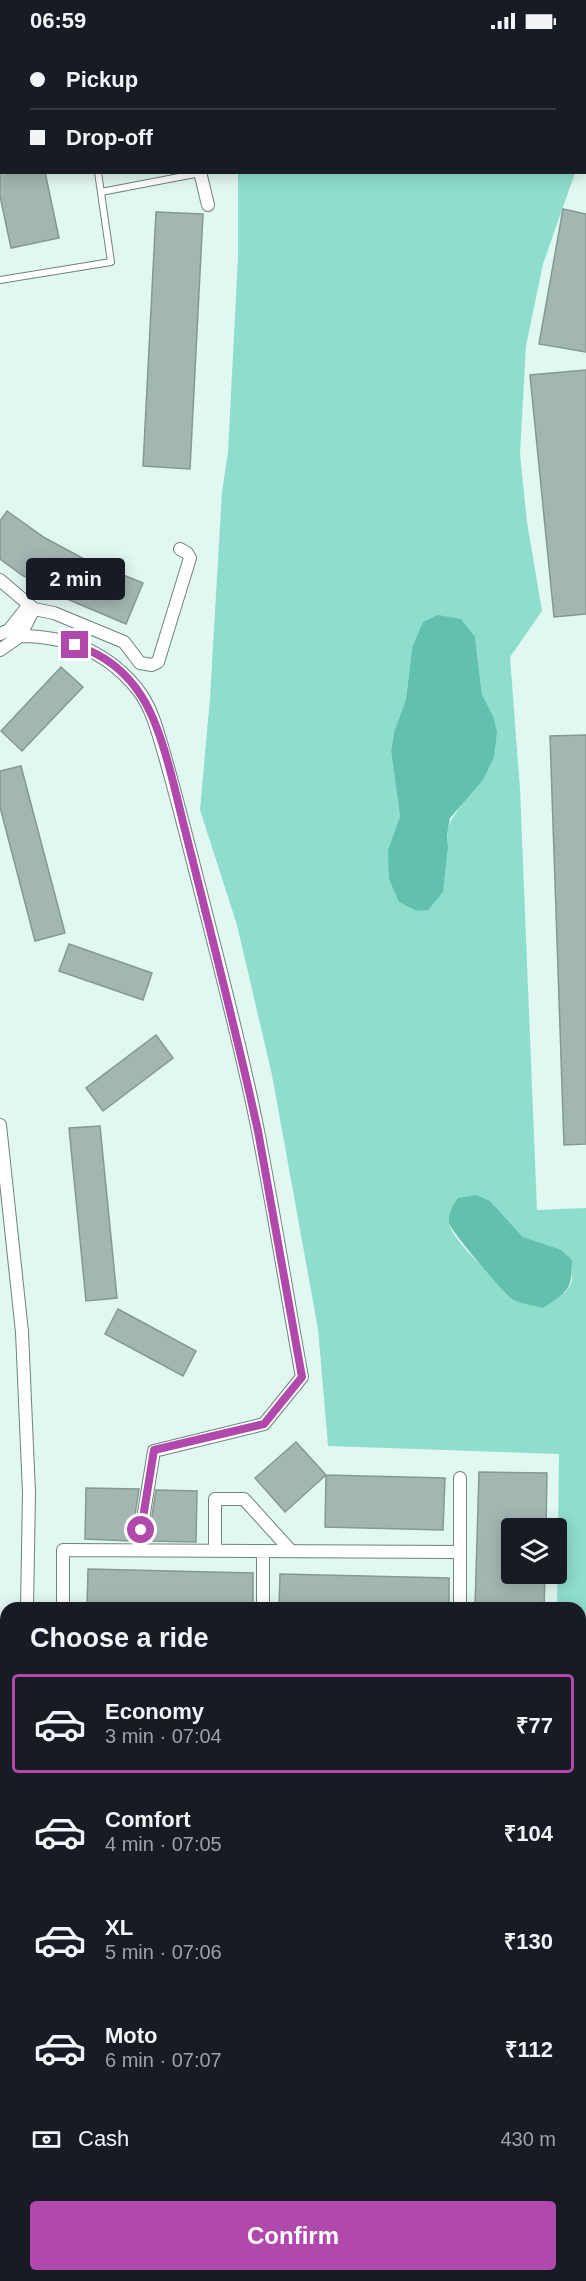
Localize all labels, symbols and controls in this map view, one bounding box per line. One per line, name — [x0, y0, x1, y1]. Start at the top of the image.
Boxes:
text: 06:59 — [30, 8, 86, 33]
text: Pickup — [66, 67, 138, 92]
text: Drop-off — [66, 125, 153, 150]
callout: 2 min — [26, 558, 124, 600]
text: 2 min — [49, 568, 102, 590]
route end — [61, 631, 88, 658]
route start — [127, 1516, 154, 1543]
map controls — [501, 1518, 567, 1584]
button: layers — [501, 1518, 567, 1584]
text: Choose a ride — [30, 1623, 209, 1653]
icon: car — [33, 1697, 87, 1751]
text: Economy — [105, 1699, 204, 1724]
text: ₹77 — [516, 1713, 553, 1738]
text: 3 min · 07:04 — [105, 1725, 222, 1747]
icon: car — [33, 1805, 87, 1859]
text: Comfort — [105, 1807, 191, 1832]
text: ₹104 — [504, 1821, 553, 1846]
text: 4 min · 07:05 — [105, 1833, 222, 1855]
icon: car — [33, 1913, 87, 1967]
text: XL — [105, 1915, 133, 1940]
text: ₹130 — [504, 1929, 553, 1954]
text: 5 min · 07:06 — [105, 1941, 222, 1963]
icon: car — [33, 2021, 87, 2075]
text: Moto — [105, 2023, 158, 2048]
text: ₹112 — [505, 2037, 553, 2062]
text: 6 min · 07:07 — [105, 2049, 222, 2071]
icon: cash — [30, 2123, 63, 2156]
text: Cash — [78, 2126, 129, 2151]
text: 430 m — [500, 2128, 556, 2150]
button: Confirm — [30, 2201, 556, 2270]

